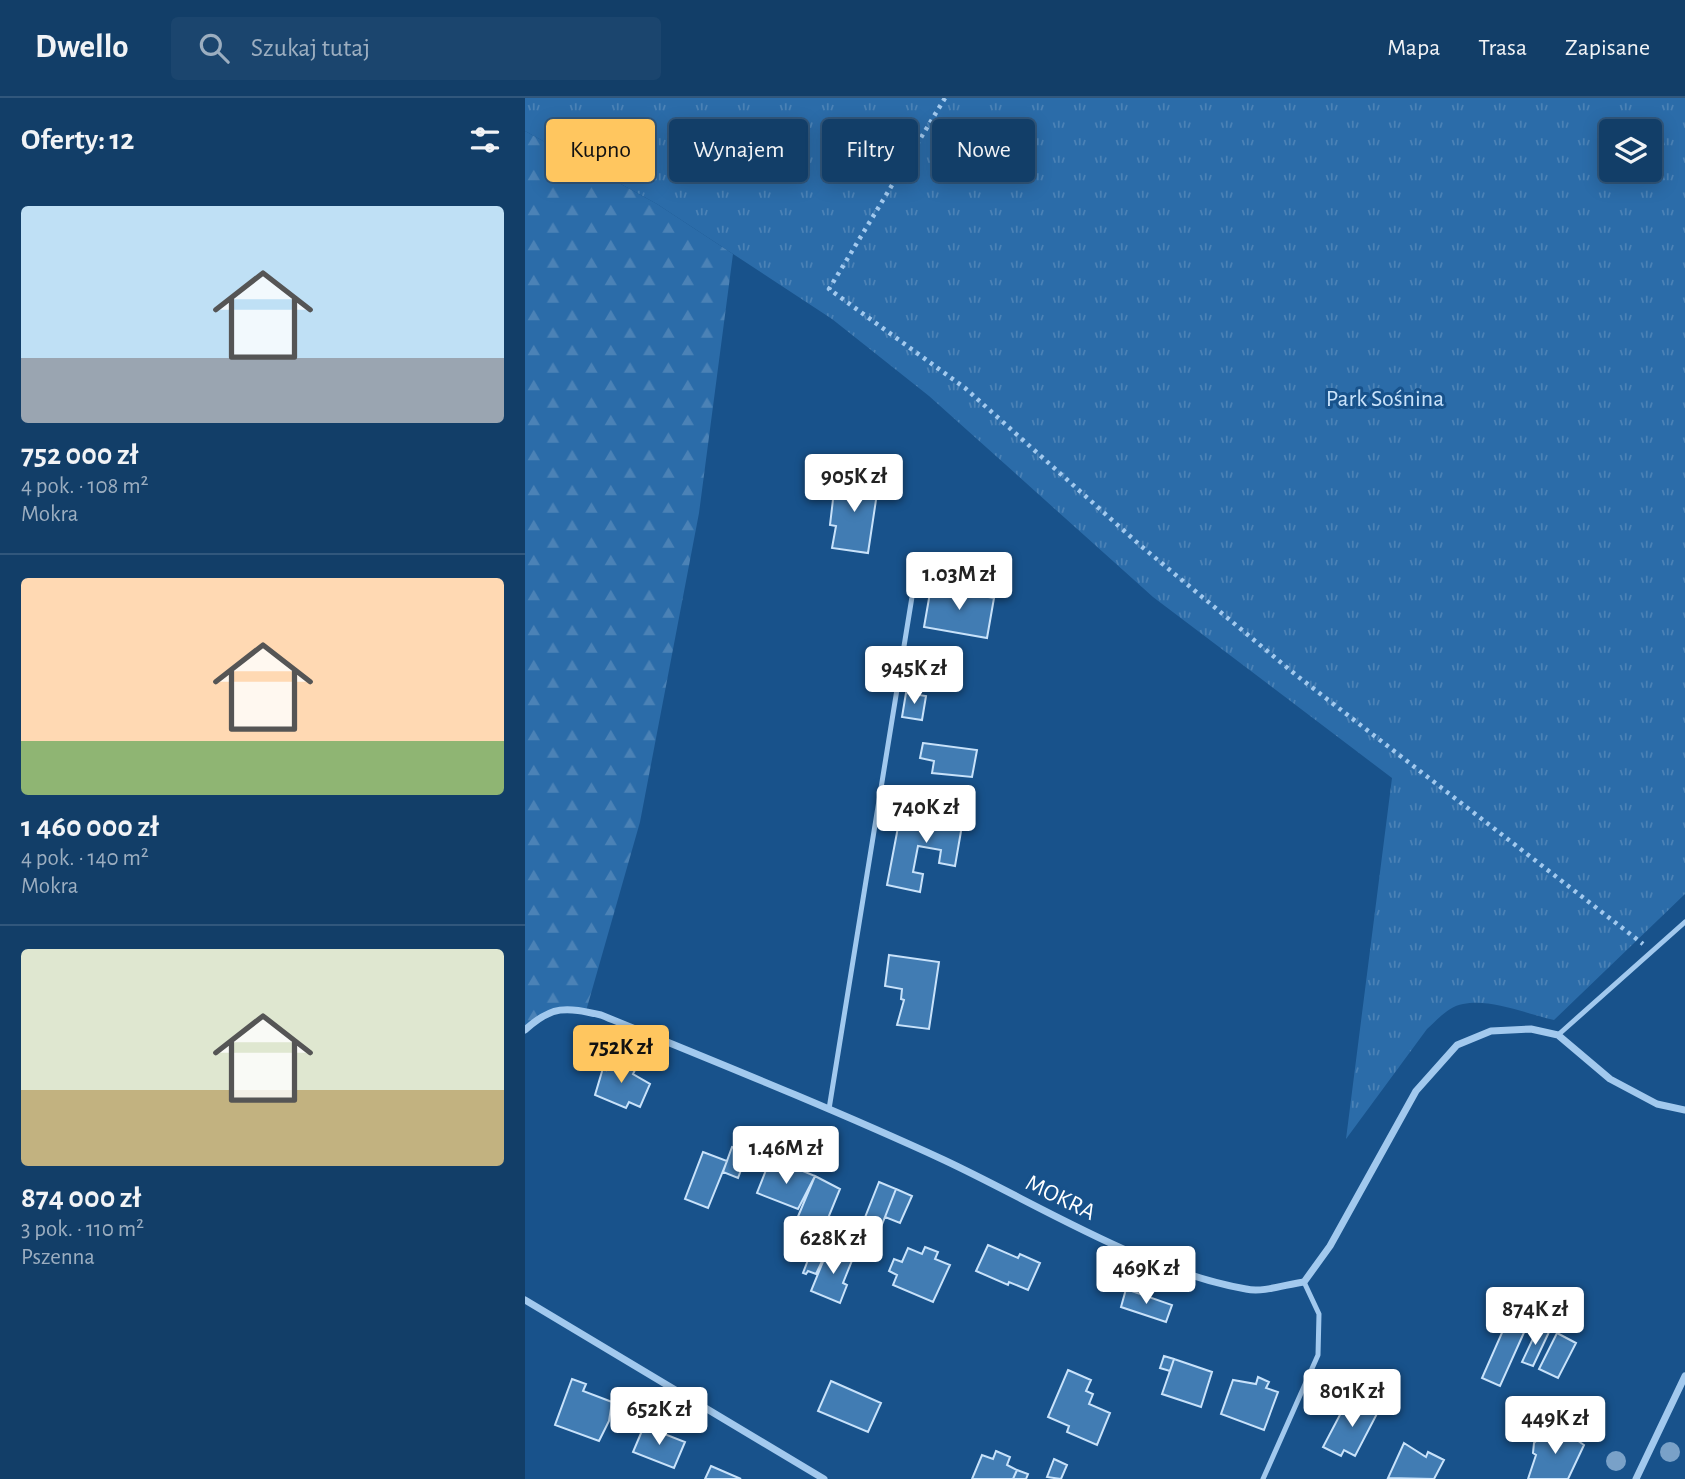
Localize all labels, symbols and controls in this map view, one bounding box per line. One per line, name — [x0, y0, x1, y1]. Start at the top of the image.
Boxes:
search box — [171, 17, 661, 80]
icon: search — [195, 29, 233, 67]
text: Dwello — [35, 31, 129, 64]
text: Szukaj tutaj — [251, 35, 370, 61]
text: Mapa — [1387, 36, 1440, 60]
text: Trasa — [1478, 36, 1527, 60]
text: Zapisane — [1565, 36, 1650, 60]
chip: Kupno — [546, 119, 655, 182]
chip: Wynajem — [669, 119, 808, 182]
chip: Filtry — [822, 119, 918, 182]
chip: Nowe — [932, 119, 1035, 182]
map controls — [1599, 119, 1662, 182]
button: layers — [1599, 119, 1662, 182]
icon: filters — [466, 121, 504, 159]
text: Oferty: 12 — [21, 125, 134, 155]
icon: home — [200, 252, 326, 378]
park label: Park Sośnina — [1326, 387, 1444, 411]
text: 752 000 zł — [21, 440, 138, 470]
pin: 905K zł — [789, 454, 919, 514]
text: 905K zł — [821, 465, 887, 488]
text: 4 pok. · 108 m² — [21, 475, 149, 498]
text: Mokra — [21, 503, 78, 526]
pin: 1.03M zł — [887, 552, 1031, 612]
text: 1.03M zł — [922, 563, 996, 586]
icon: home — [200, 624, 326, 750]
pin: 945K zł — [849, 646, 979, 706]
text: 945K zł — [881, 657, 947, 680]
pin: 740K zł — [861, 786, 991, 845]
text: 740K zł — [893, 796, 959, 819]
text: 1 460 000 zł — [21, 812, 159, 842]
text: 4 pok. · 140 m² — [21, 847, 149, 870]
text: Mokra — [21, 875, 78, 898]
icon: home — [200, 995, 326, 1121]
pin: 752K zł — [556, 1026, 686, 1085]
text: 752K zł — [589, 1036, 653, 1059]
pin: 1.46M zł — [714, 1126, 858, 1186]
text: 1.46M zł — [749, 1137, 823, 1160]
street label: MOKRA — [1022, 1171, 1099, 1225]
text: 874 000 zł — [21, 1183, 141, 1213]
pin: 628K zł — [768, 1216, 898, 1276]
text: 3 pok. · 110 m² — [21, 1218, 144, 1241]
text: 628K zł — [800, 1227, 866, 1250]
text: Pszenna — [21, 1246, 95, 1269]
pin: 469K zł — [1081, 1246, 1211, 1306]
text: 469K zł — [1112, 1257, 1180, 1280]
pin: 874K zł — [1470, 1288, 1600, 1347]
text: 874K zł — [1502, 1298, 1568, 1321]
pin: 801K zł — [1287, 1370, 1417, 1429]
text: 801K zł — [1320, 1380, 1384, 1403]
pin: 652K zł — [594, 1388, 724, 1447]
pin: 449K zł — [1490, 1396, 1620, 1456]
text: 652K zł — [626, 1398, 692, 1421]
text: 449K zł — [1521, 1407, 1589, 1430]

